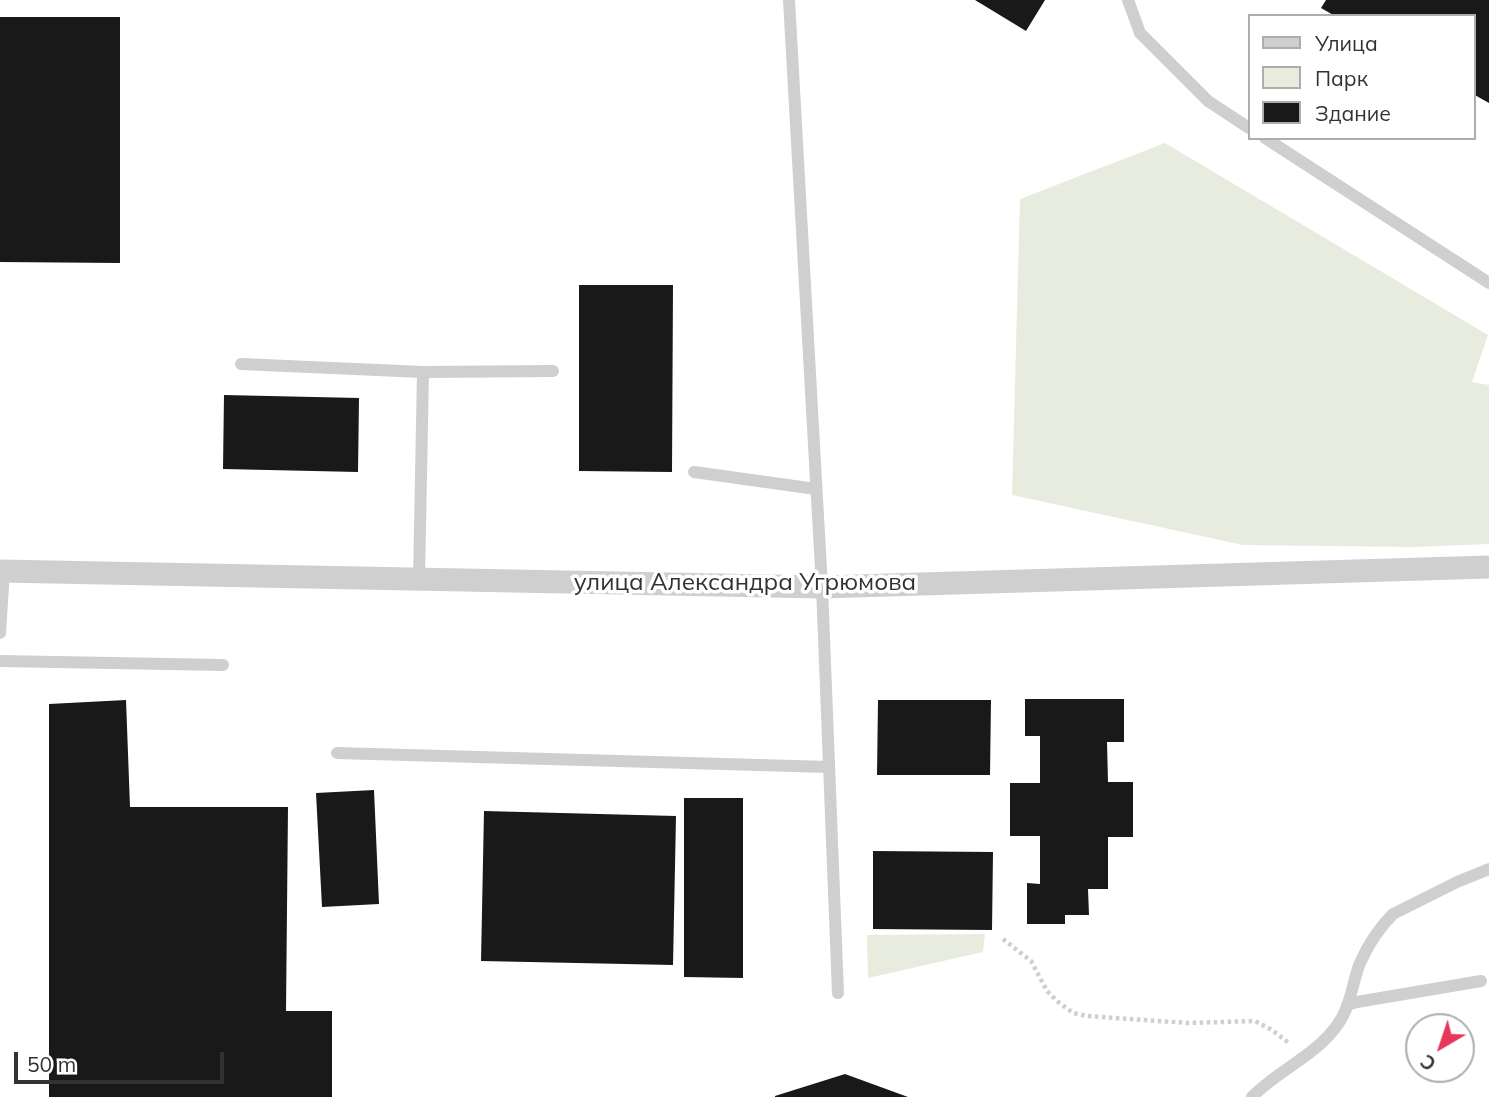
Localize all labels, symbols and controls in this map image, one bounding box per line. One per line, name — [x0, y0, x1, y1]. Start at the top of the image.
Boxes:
legend — [1248, 14, 1475, 140]
text: Улица — [1315, 30, 1378, 56]
text: Парк — [1315, 65, 1368, 91]
text: Здание — [1315, 100, 1391, 126]
street label: улица Александра Угрюмова — [574, 569, 916, 597]
north arrow — [1405, 1013, 1475, 1083]
scale bar — [18, 1038, 228, 1082]
text: С — [1415, 1049, 1441, 1076]
text: 50 m — [27, 1051, 76, 1077]

